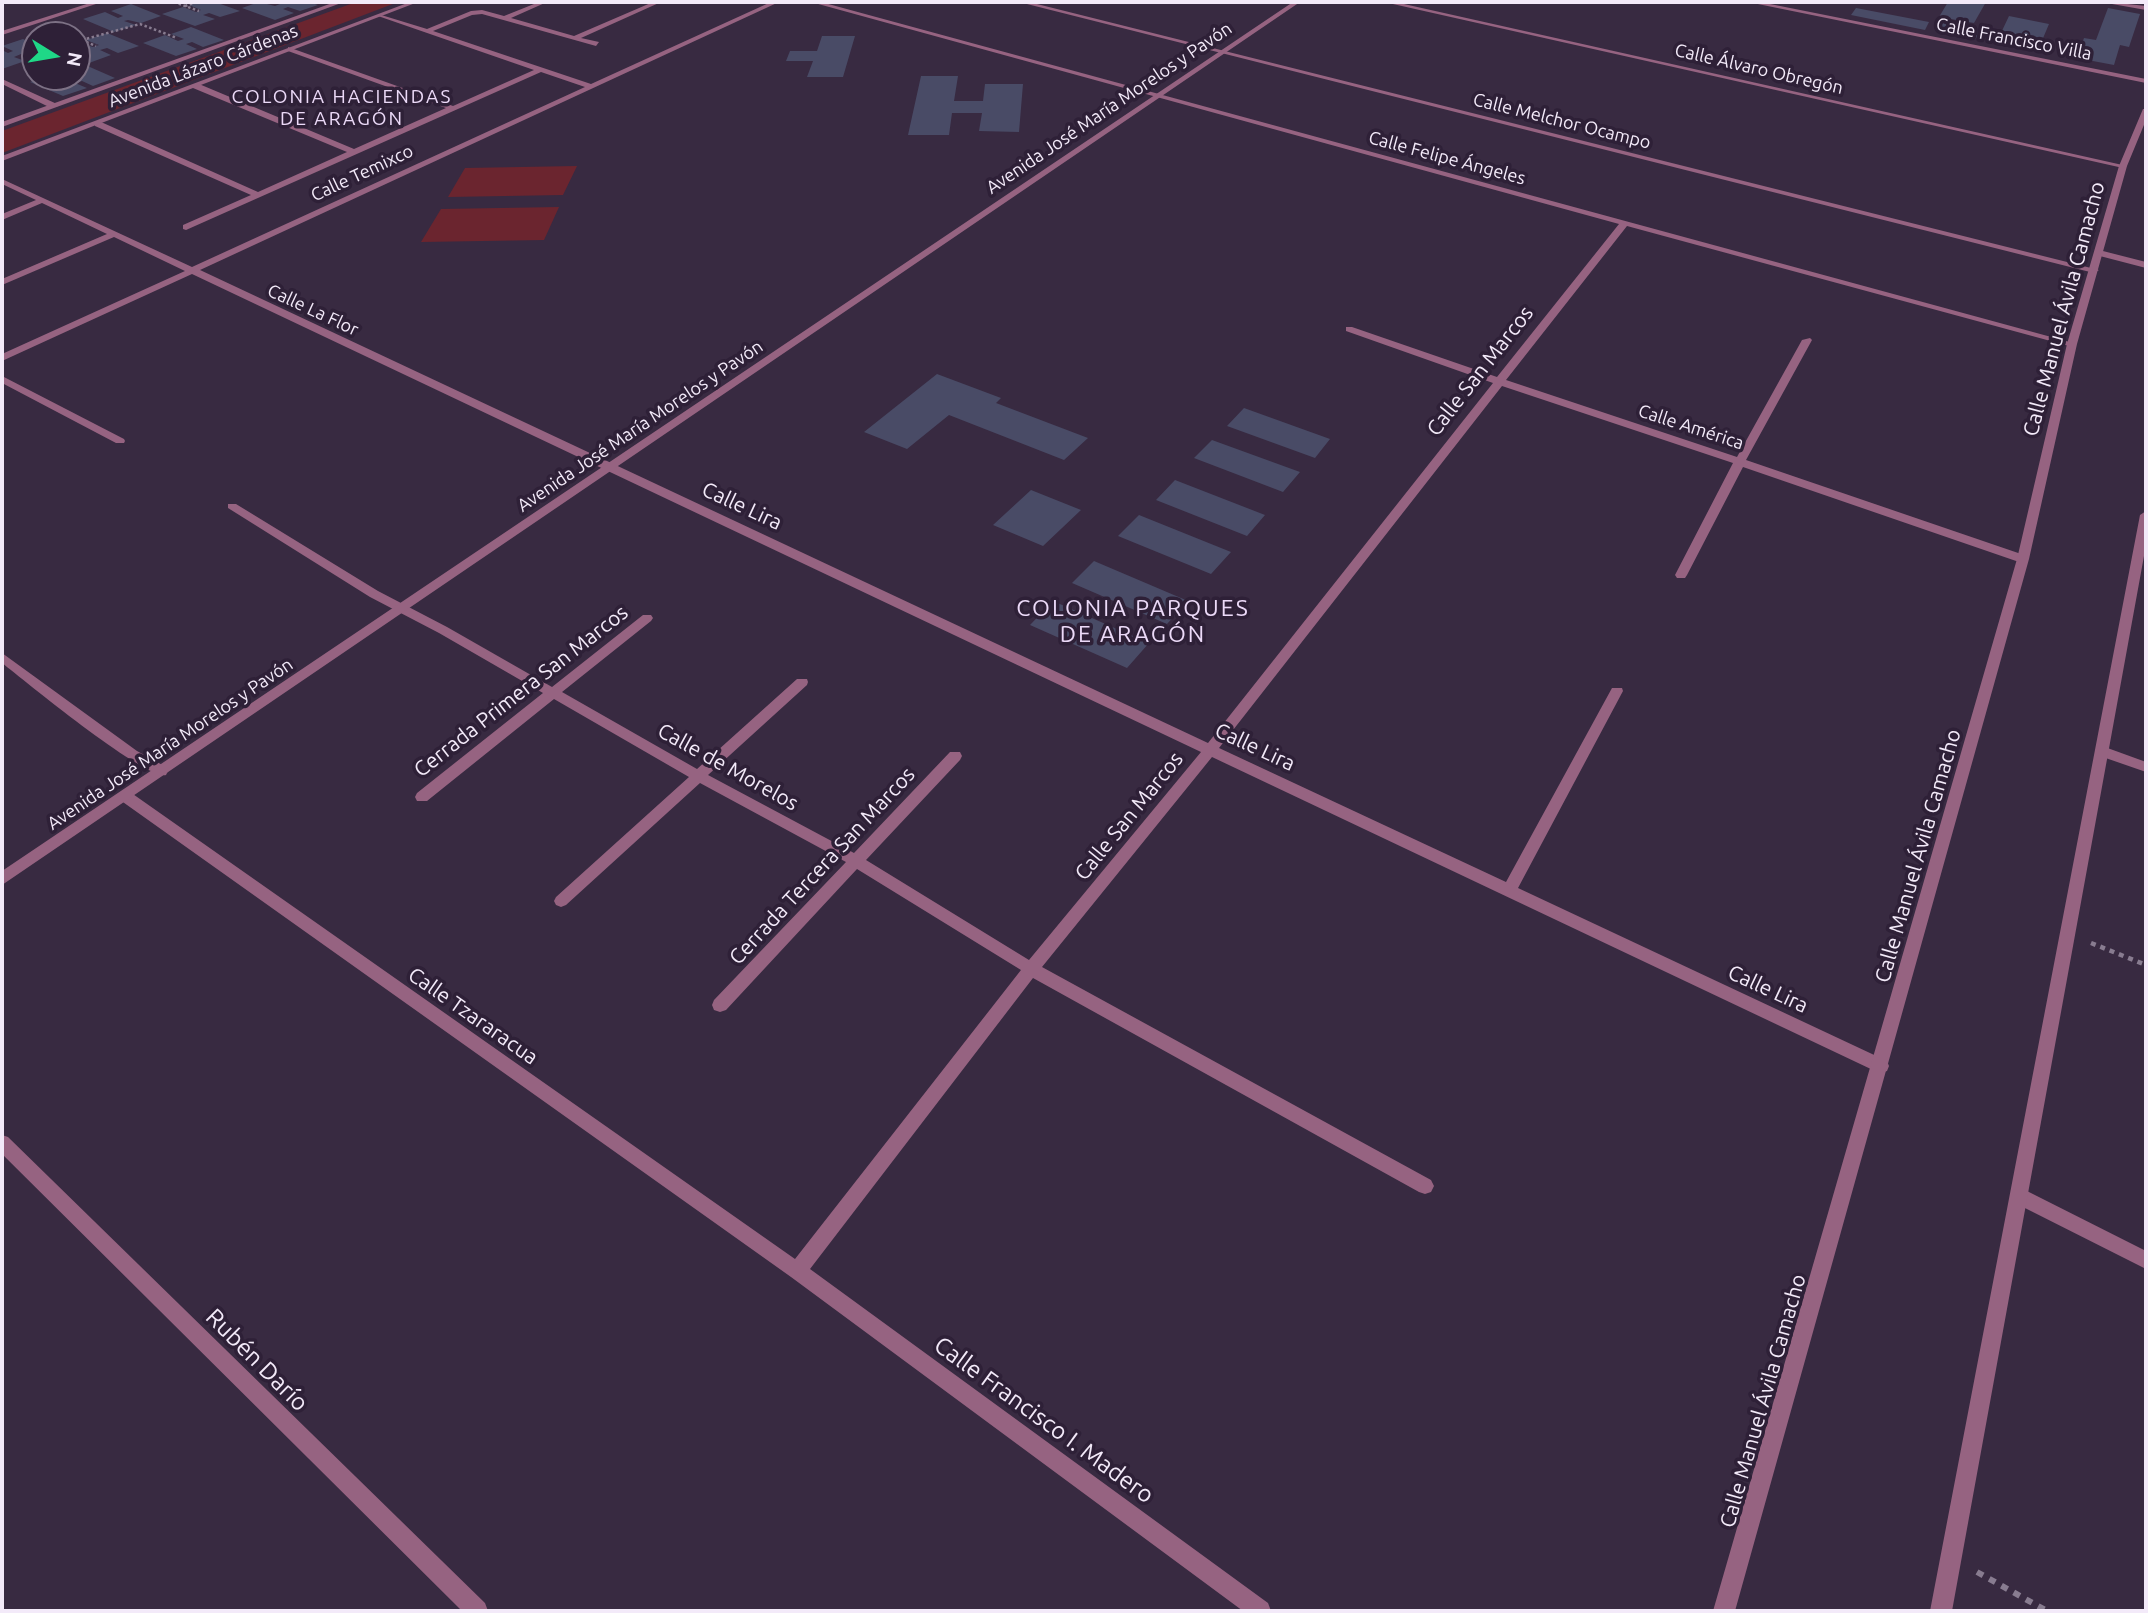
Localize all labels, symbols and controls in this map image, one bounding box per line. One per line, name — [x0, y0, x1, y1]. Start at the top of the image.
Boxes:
street label: Calle Francisco Villa — [1934, 13, 2094, 65]
street label: Avenida José María Morelos y Pavón — [982, 17, 1236, 199]
street label: Avenida Lázaro Cárdenas — [105, 20, 301, 112]
north arrow — [21, 21, 91, 91]
street label: Calle Álvaro Obregón — [1673, 39, 1845, 99]
text: N — [62, 51, 87, 69]
district label: COLONIA HACIENDAS DE ARAGÓN — [234, 86, 450, 130]
street label: Calle Melchor Ocampo — [1471, 88, 1653, 154]
street label: Calle Felipe Ángeles — [1366, 127, 1528, 189]
street label: Calle Temixco — [307, 140, 417, 206]
street label: Calle Manuel Ávila Camacho — [2018, 179, 2110, 439]
street label: Calle La Flor — [264, 280, 362, 340]
street label: Calle San Marcos — [1421, 301, 1539, 441]
street label: Avenida José María Morelos y Pavón — [513, 335, 767, 517]
street label: Calle América — [1635, 400, 1747, 454]
street label: Calle Lira — [698, 476, 786, 536]
district label: COLONIA PARQUES DE ARAGÓN — [1018, 594, 1248, 648]
street label: Cerrada Primera San Marcos — [409, 600, 633, 782]
street label: Avenida José María Morelos y Pavón — [43, 653, 297, 835]
street label: Calle Lira — [1211, 717, 1299, 777]
street label: Calle de Morelos — [653, 718, 803, 816]
street label: Calle Manuel Ávila Camacho — [1870, 726, 1966, 986]
street label: Calle San Marcos — [1070, 747, 1188, 885]
street label: Cerrada Tercera San Marcos — [724, 762, 920, 970]
street label: Calle Lira — [1724, 959, 1812, 1019]
street label: Calle Tzararacua — [403, 962, 543, 1070]
street label: Calle Manuel Ávila Camacho — [1715, 1271, 1811, 1531]
street label: Rubén Darío — [200, 1303, 314, 1417]
street label: Calle Francisco I. Madero — [928, 1331, 1160, 1509]

